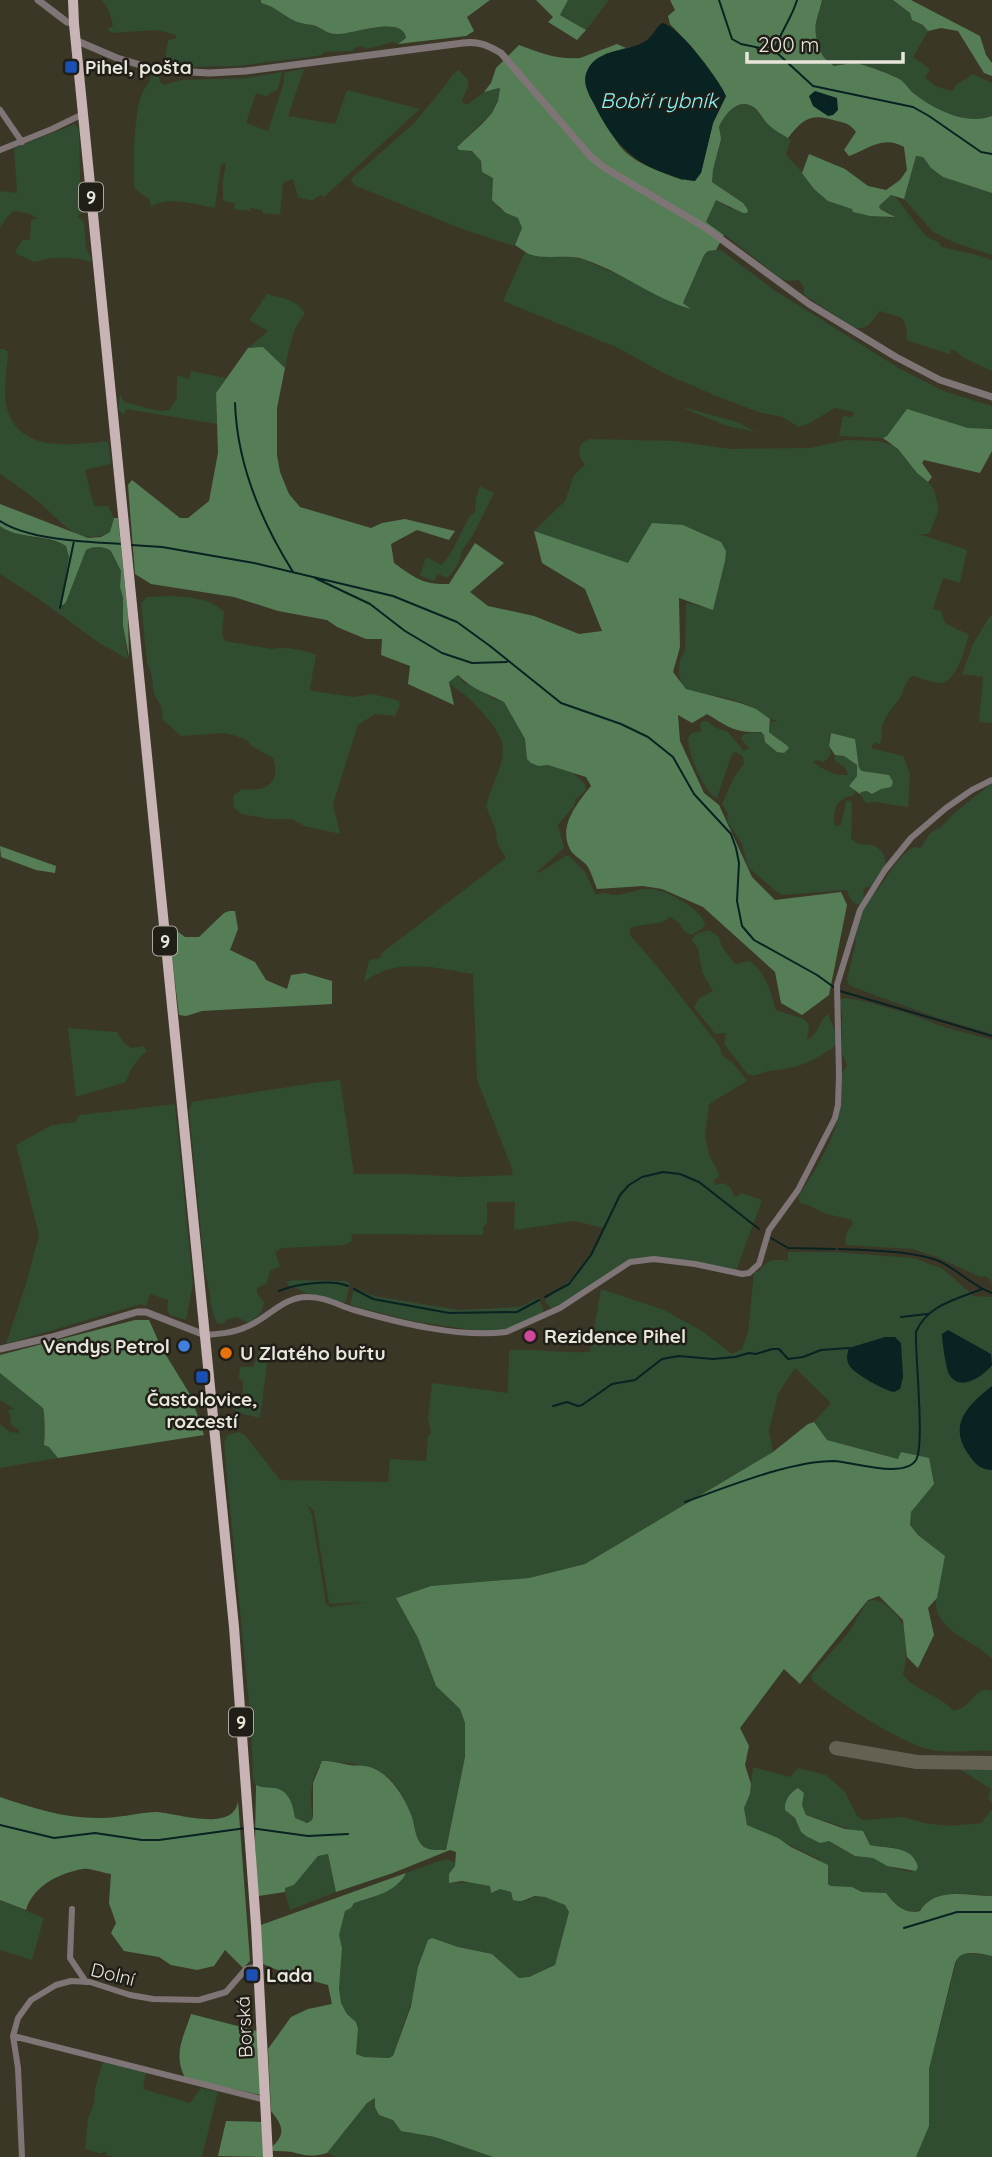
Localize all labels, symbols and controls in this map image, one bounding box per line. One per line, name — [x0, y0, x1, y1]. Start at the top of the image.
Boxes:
scale bar — [747, 21, 903, 65]
text: 200 m — [758, 31, 820, 57]
place label: Pihel, pošta — [85, 55, 192, 79]
marker: Pihel, pošta — [63, 59, 79, 75]
water label: Bobří rybník — [600, 87, 720, 113]
road number: 9 — [79, 182, 103, 212]
road number: 9 — [153, 926, 177, 956]
place label: Rezidence Pihel — [544, 1324, 686, 1348]
marker: Rezidence Pihel — [522, 1328, 538, 1344]
place label: Vendys Petrol — [43, 1334, 170, 1358]
marker: Vendys Petrol — [176, 1338, 192, 1354]
place label: U Zlatého buřtu — [240, 1341, 386, 1365]
marker: U Zlatého buřtu — [218, 1345, 234, 1361]
marker: Častolovice, rozcestí — [194, 1369, 210, 1385]
place label: Častolovice, rozcestí — [147, 1387, 257, 1433]
road number: 9 — [229, 1708, 253, 1736]
street label: Dolní — [88, 1957, 138, 1991]
place label: Lada — [266, 1963, 312, 1987]
marker: Lada — [244, 1967, 260, 1983]
street label: Borská — [230, 1996, 258, 2058]

